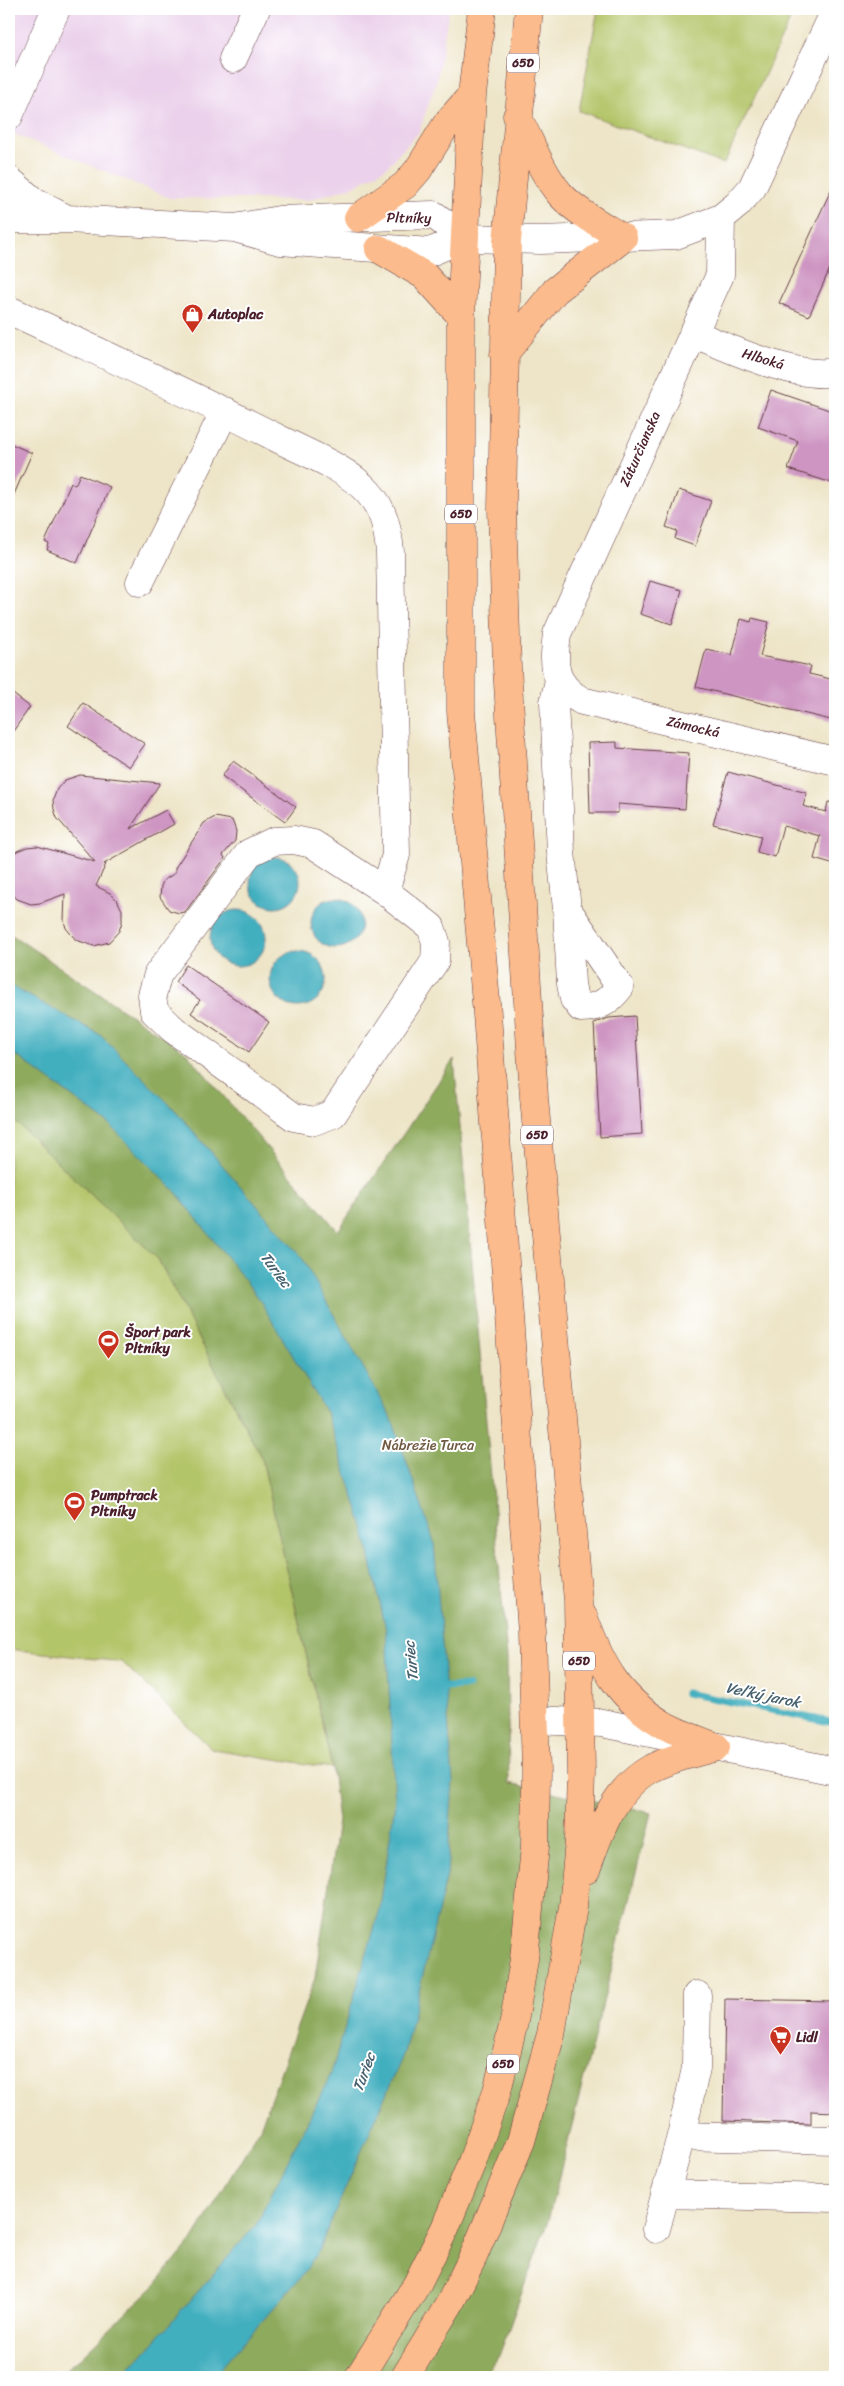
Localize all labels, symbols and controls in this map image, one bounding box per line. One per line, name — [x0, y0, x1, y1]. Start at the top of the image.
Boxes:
road number: 65D — [507, 54, 539, 72]
street label: Pltníky — [386, 205, 432, 231]
shop icon: Autoplac — [180, 302, 204, 333]
place label: Autoplac — [207, 302, 264, 327]
street label: Hlboká — [739, 341, 787, 377]
street label: Záturčianska — [612, 407, 668, 491]
road number: 65D — [445, 504, 477, 524]
street label: Zámocká — [664, 709, 722, 745]
road number: 65D — [521, 1126, 553, 1144]
water label: Turiec — [254, 1246, 299, 1295]
place label: Šport park Pltníky — [124, 1320, 191, 1361]
sports icon: Šport park Pltníky — [97, 1328, 121, 1359]
park label: Nábrežie Turca — [382, 1433, 475, 1458]
place label: Pumptrack Pltníky — [91, 1483, 159, 1524]
sports icon: Pumptrack Pltníky — [63, 1491, 87, 1522]
water label: Turiec — [396, 1638, 426, 1682]
road number: 65D — [563, 1652, 595, 1670]
water label: Veľký jarok — [724, 1674, 804, 1716]
supermarket icon: Lidl — [768, 2025, 792, 2056]
place label: Lidl — [796, 2025, 819, 2050]
water label: Turiec — [345, 2047, 384, 2095]
road number: 65D — [487, 2054, 519, 2074]

